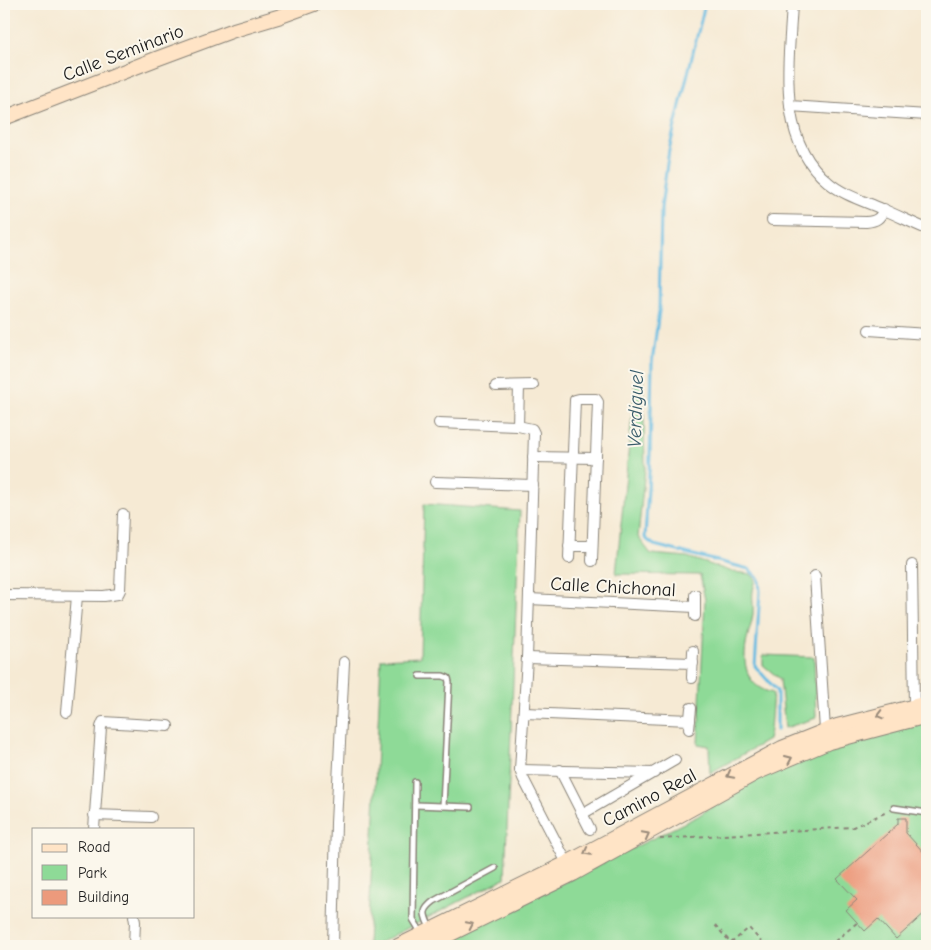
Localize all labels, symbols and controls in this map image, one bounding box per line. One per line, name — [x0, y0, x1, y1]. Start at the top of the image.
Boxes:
street label: Calle Seminario — [60, 20, 187, 86]
water label: Verdiguel — [623, 369, 648, 448]
street label: Calle Chichonal — [550, 573, 676, 601]
one-way arrow — [877, 710, 885, 720]
one-way arrow — [784, 754, 793, 765]
street label: Camino Real — [599, 764, 700, 832]
one-way arrow — [726, 769, 735, 779]
legend — [32, 828, 195, 918]
one-way arrow — [640, 831, 649, 841]
text: Road — [78, 838, 110, 856]
one-way arrow — [583, 846, 592, 856]
text: Park — [78, 864, 107, 882]
text: Building — [78, 888, 129, 906]
one-way arrow — [464, 921, 473, 931]

